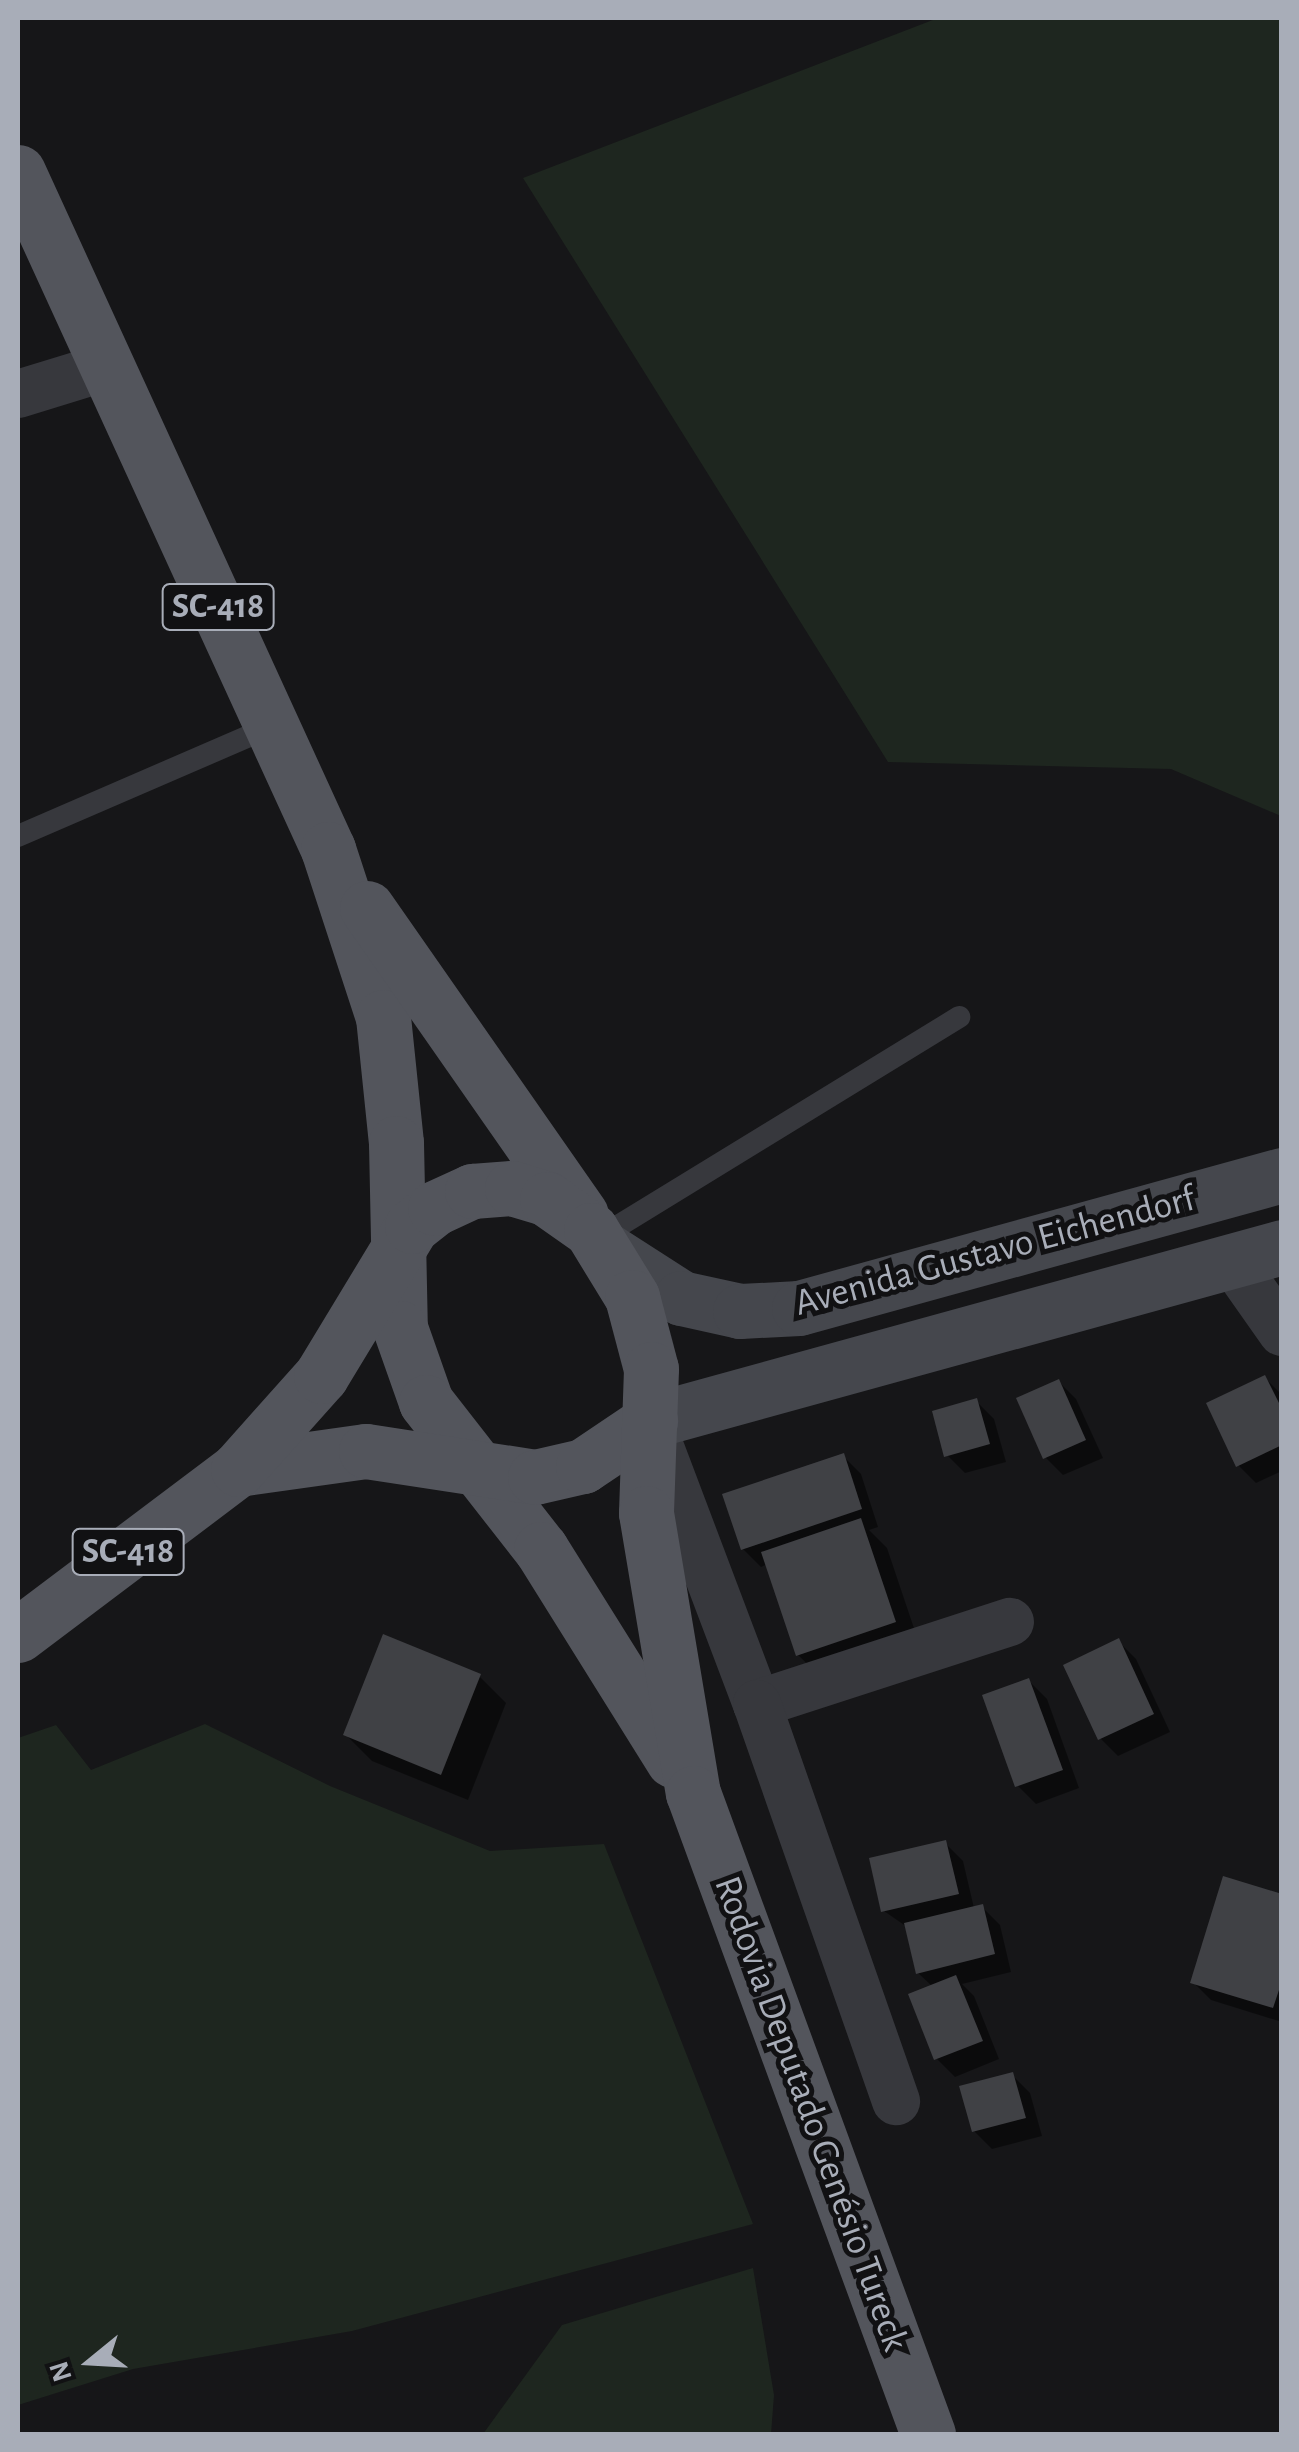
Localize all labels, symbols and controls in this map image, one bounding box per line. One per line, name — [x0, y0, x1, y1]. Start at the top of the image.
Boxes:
road number: SC-418 — [160, 577, 276, 637]
street label: Avenida Gustavo Eichendorf — [790, 1177, 1200, 1327]
road number: SC-418 — [70, 1522, 186, 1582]
street label: Rodovia Deputado Genésio Tureck — [703, 1870, 917, 2358]
north arrow — [40, 2312, 140, 2412]
text: N — [45, 2358, 78, 2385]

